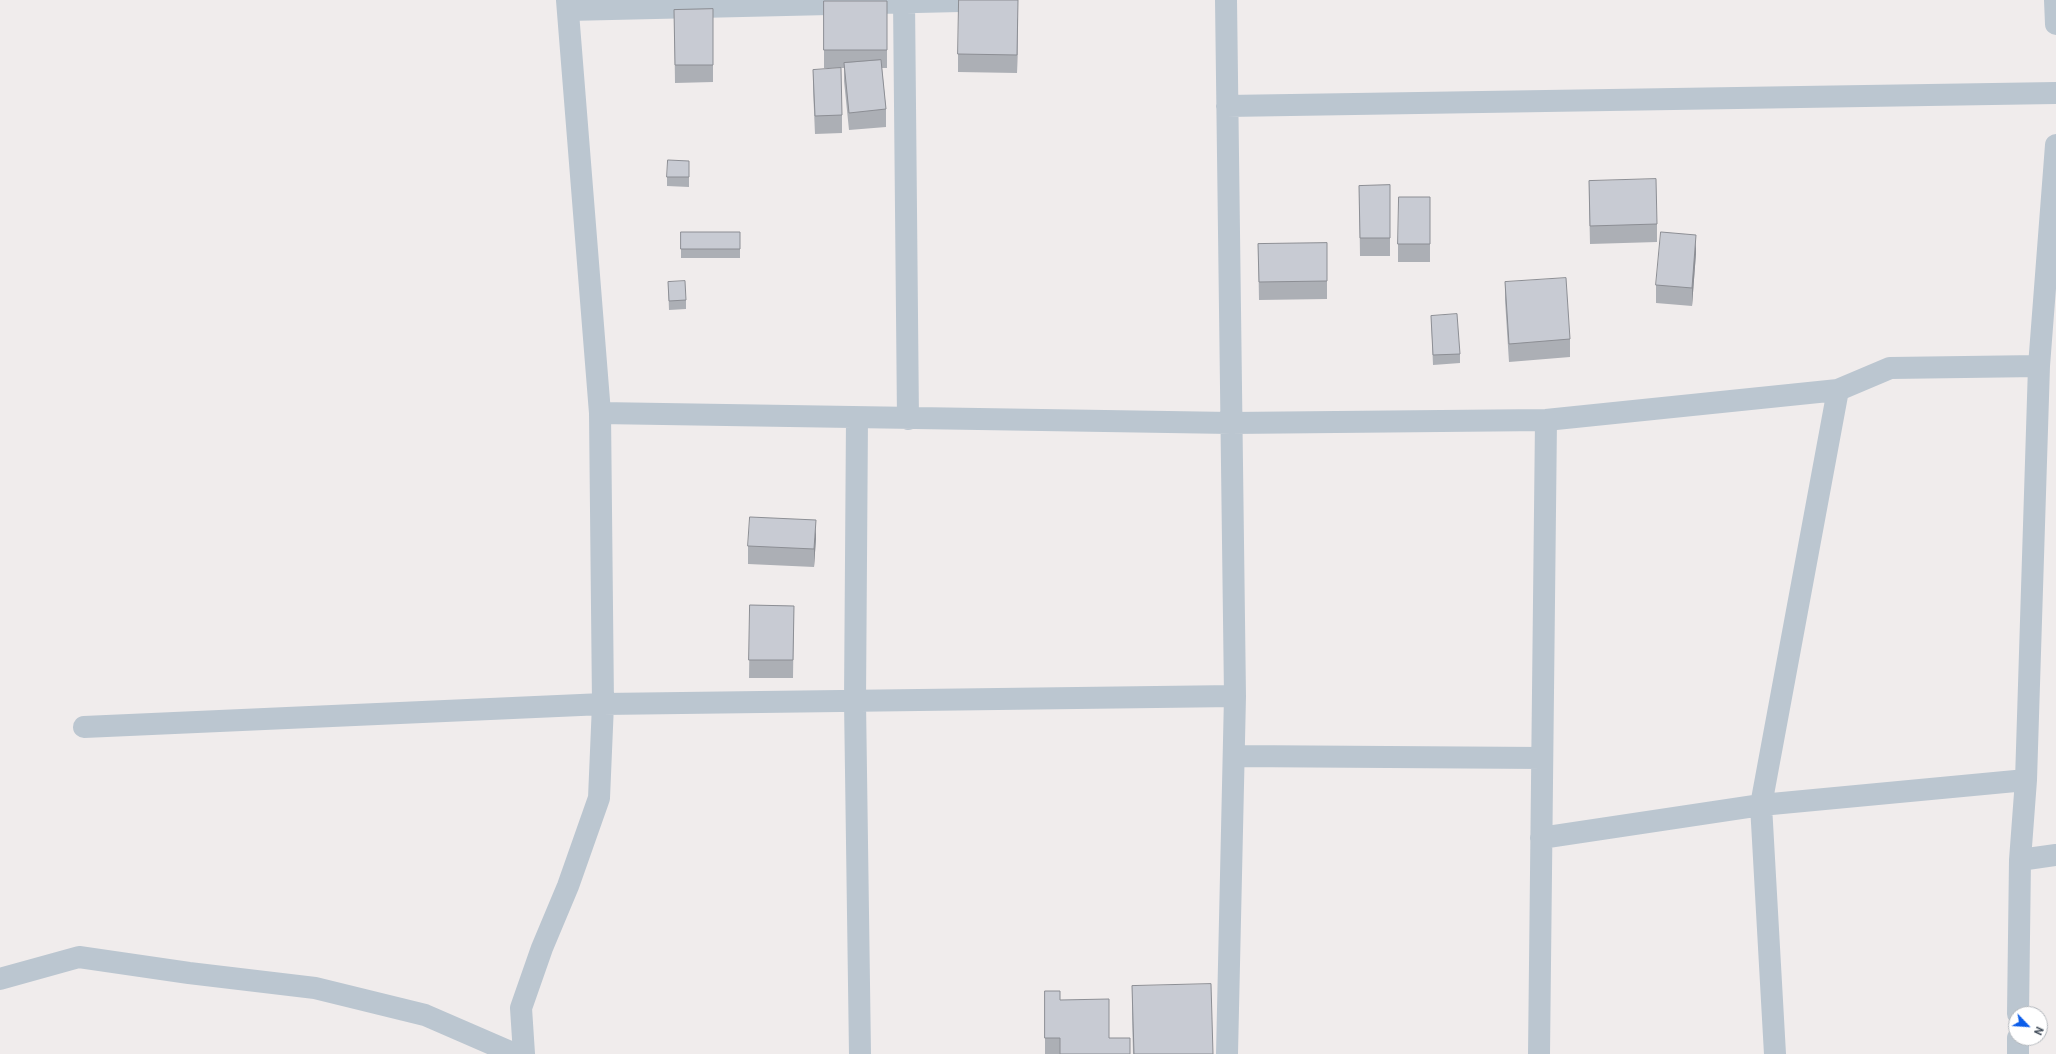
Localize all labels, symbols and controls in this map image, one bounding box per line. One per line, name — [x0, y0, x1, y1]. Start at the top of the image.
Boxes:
north arrow — [2008, 1006, 2048, 1046]
text: N — [2031, 1025, 2046, 1037]

